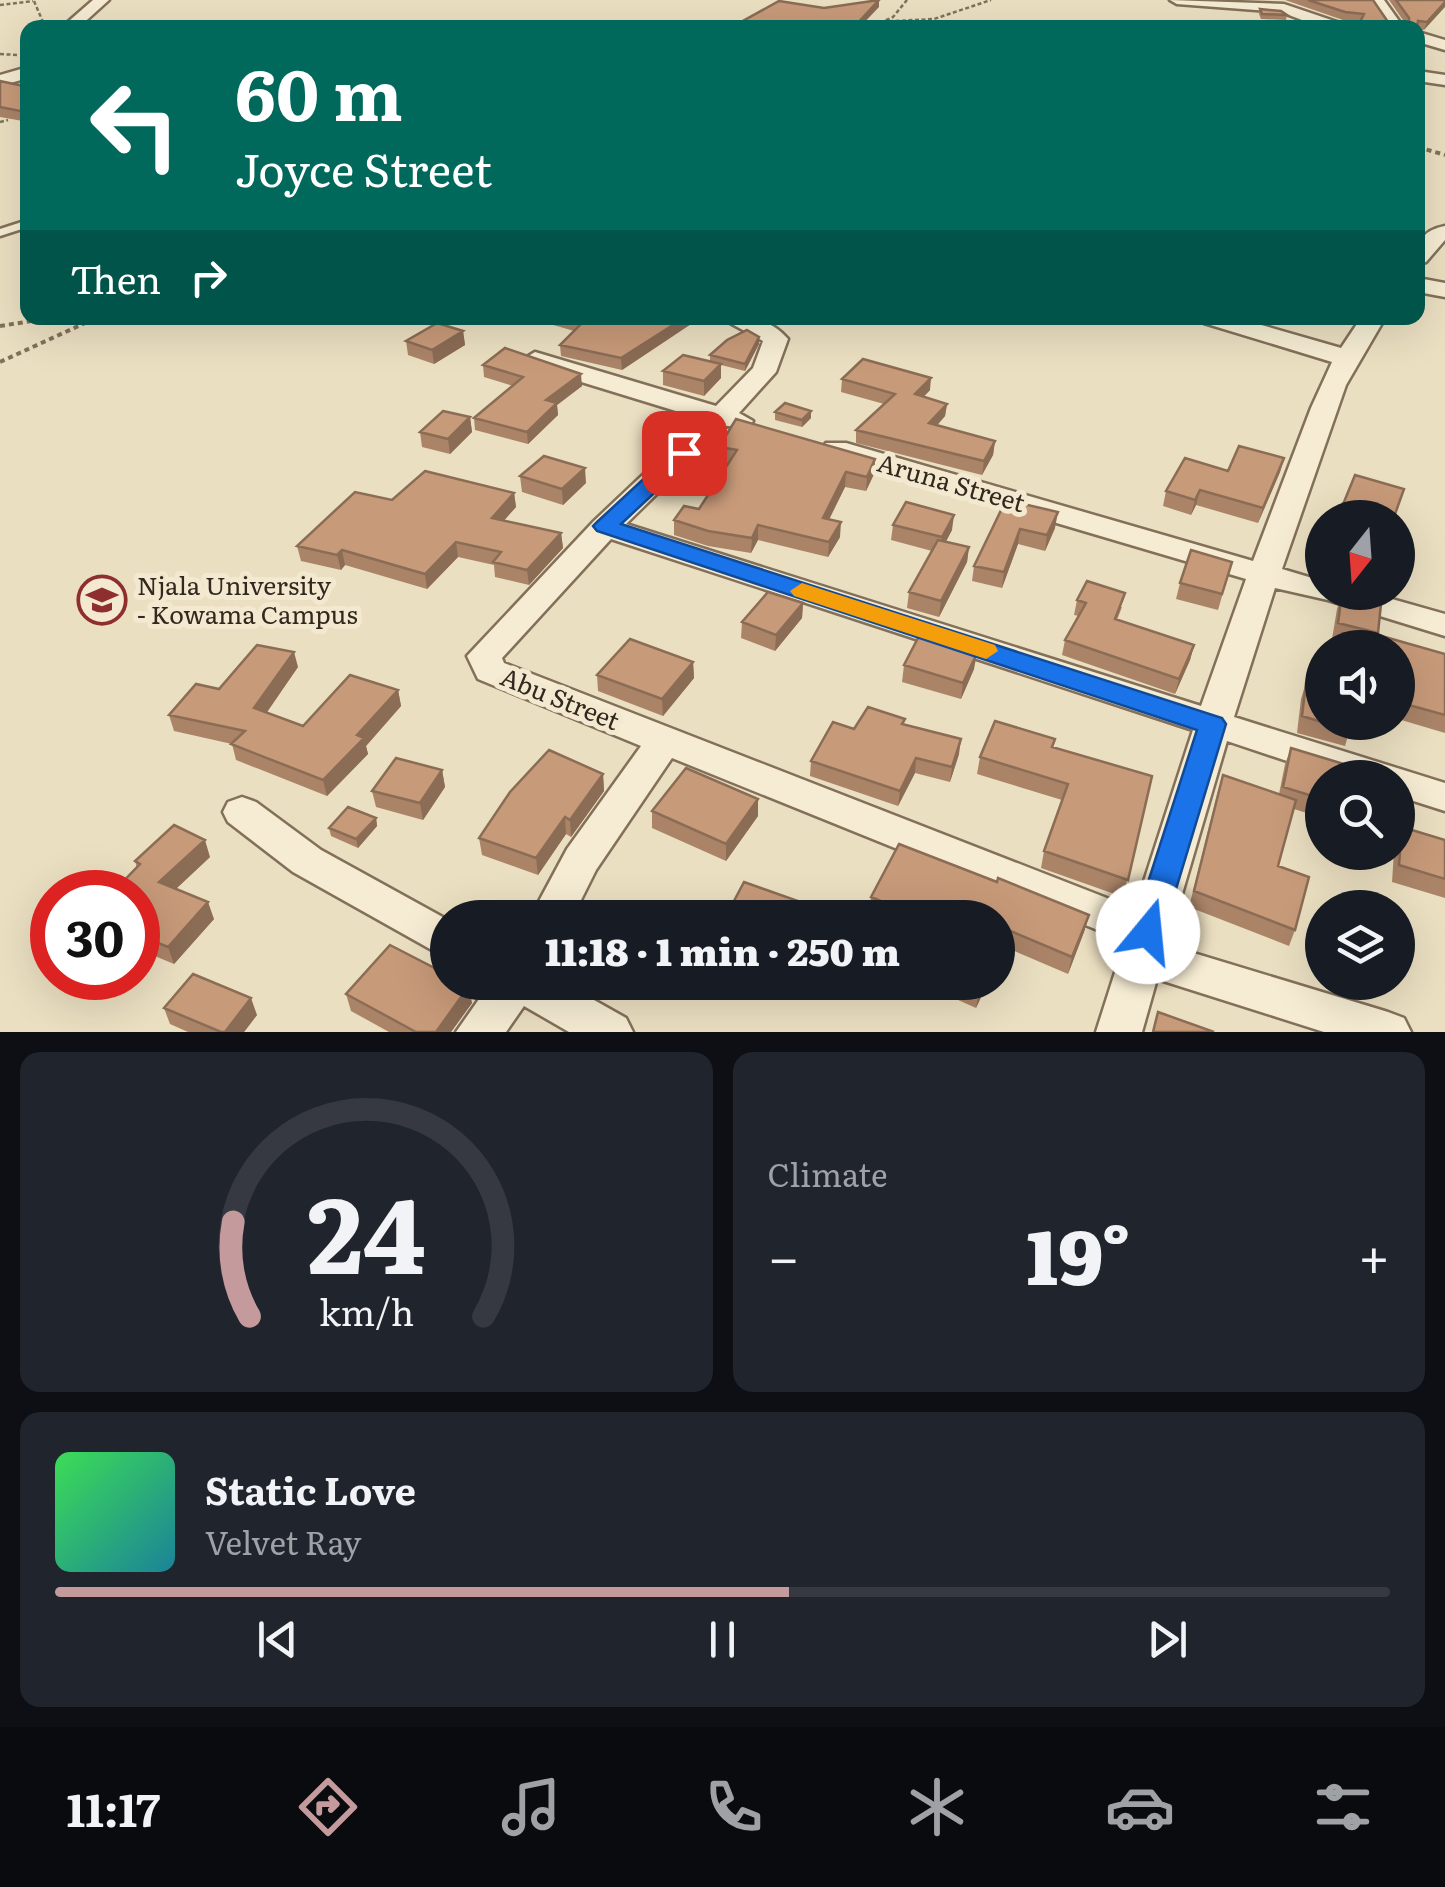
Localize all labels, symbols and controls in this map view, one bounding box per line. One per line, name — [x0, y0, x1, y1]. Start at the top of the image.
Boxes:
text: 60 m — [235, 39, 403, 143]
icon: left — [70, 60, 200, 190]
text: Joyce Street — [235, 134, 492, 201]
text: Then — [70, 249, 161, 306]
icon: right — [181, 250, 236, 305]
pin — [642, 411, 727, 496]
icon: arrive — [657, 426, 712, 481]
street label: Aruna Street — [873, 443, 1030, 520]
north arrow — [1305, 500, 1415, 610]
map controls — [1305, 500, 1415, 1000]
place label: Njala University - Kowama Campus — [137, 566, 358, 632]
school or university icon: Njala University - Kowama Campus — [76, 574, 128, 626]
button: sound — [1305, 630, 1415, 740]
street label: Abu Street — [496, 657, 626, 738]
button: search — [1305, 760, 1415, 870]
speed limit sign: 30 — [30, 870, 160, 1000]
position arrow — [1096, 880, 1200, 984]
button: layers — [1305, 890, 1415, 1000]
text: 11:18 · 1 min · 250 m — [545, 921, 900, 978]
text: Climate — [768, 1149, 888, 1197]
text: 24 — [307, 1152, 426, 1306]
text: 19° — [1027, 1197, 1131, 1308]
text: − — [768, 1213, 800, 1295]
text: + — [1358, 1213, 1390, 1295]
text: km/h — [319, 1284, 414, 1337]
text: Static Love — [205, 1460, 416, 1517]
text: Velvet Ray — [205, 1517, 361, 1565]
icon: previous — [250, 1612, 305, 1667]
icon: pause — [695, 1612, 750, 1667]
icon: next — [1140, 1612, 1195, 1667]
icon: directions — [293, 1772, 363, 1842]
icon: music — [496, 1772, 566, 1842]
icon: phone — [699, 1772, 769, 1842]
icon: climate — [902, 1772, 972, 1842]
icon: car — [1105, 1772, 1175, 1842]
icon: filters — [1308, 1772, 1378, 1842]
text: 11:17 — [67, 1774, 160, 1841]

